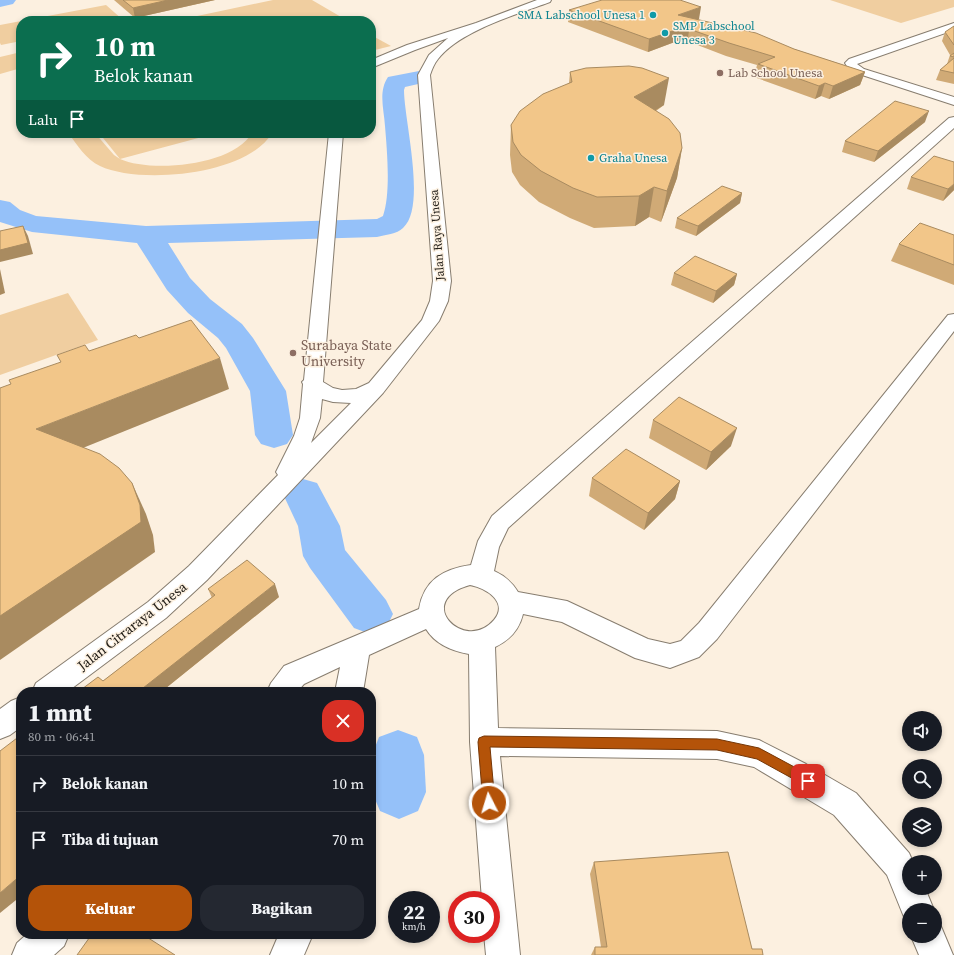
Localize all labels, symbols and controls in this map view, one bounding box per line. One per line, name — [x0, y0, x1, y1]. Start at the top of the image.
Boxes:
place label: SMA Labschool Unesa 1 — [518, 7, 645, 23]
marker: SMA Labschool Unesa 1 — [648, 10, 658, 20]
place label: SMP Labschool Unesa 3 — [673, 18, 755, 48]
text: 10 m — [94, 27, 156, 65]
marker: SMP Labschool Unesa 3 — [660, 28, 670, 38]
icon: right — [28, 32, 80, 84]
text: Belok kanan — [94, 63, 193, 88]
place label: Lab School Unesa — [728, 65, 823, 81]
marker: Lab School Unesa — [715, 68, 725, 78]
icon: arrive — [66, 108, 88, 130]
text: Lalu — [28, 109, 58, 130]
place label: Graha Unesa — [599, 150, 668, 166]
marker: Graha Unesa — [586, 153, 596, 163]
street label: Jalan Raya Unesa — [426, 188, 448, 282]
place label: Surabaya State University — [301, 335, 392, 371]
marker: Surabaya State University — [288, 348, 298, 358]
street label: Jalan Citraraya Unesa — [72, 576, 192, 676]
text: 1 mnt — [28, 696, 92, 729]
button: close — [322, 700, 364, 742]
map controls — [902, 711, 942, 943]
button: sound — [902, 711, 942, 751]
text: 80 m · 06:41 — [28, 728, 96, 745]
button: search — [902, 759, 942, 799]
pin — [791, 764, 825, 798]
icon: arrive — [797, 770, 819, 792]
icon: right — [28, 773, 50, 795]
text: Belok kanan — [62, 773, 148, 794]
text: 10 m — [332, 773, 364, 794]
position arrow — [468, 782, 510, 824]
button: layers — [902, 807, 942, 847]
icon: arrive — [28, 829, 50, 851]
text: Tiba di tujuan — [62, 829, 158, 850]
text: 70 m — [332, 829, 364, 850]
button: + — [902, 855, 942, 895]
button: Keluar — [28, 885, 192, 931]
button: Bagikan — [200, 885, 364, 931]
speed limit sign: 30 — [448, 891, 500, 943]
text: 22 — [403, 898, 425, 926]
button: − — [902, 903, 942, 943]
text: km/h — [402, 920, 426, 933]

